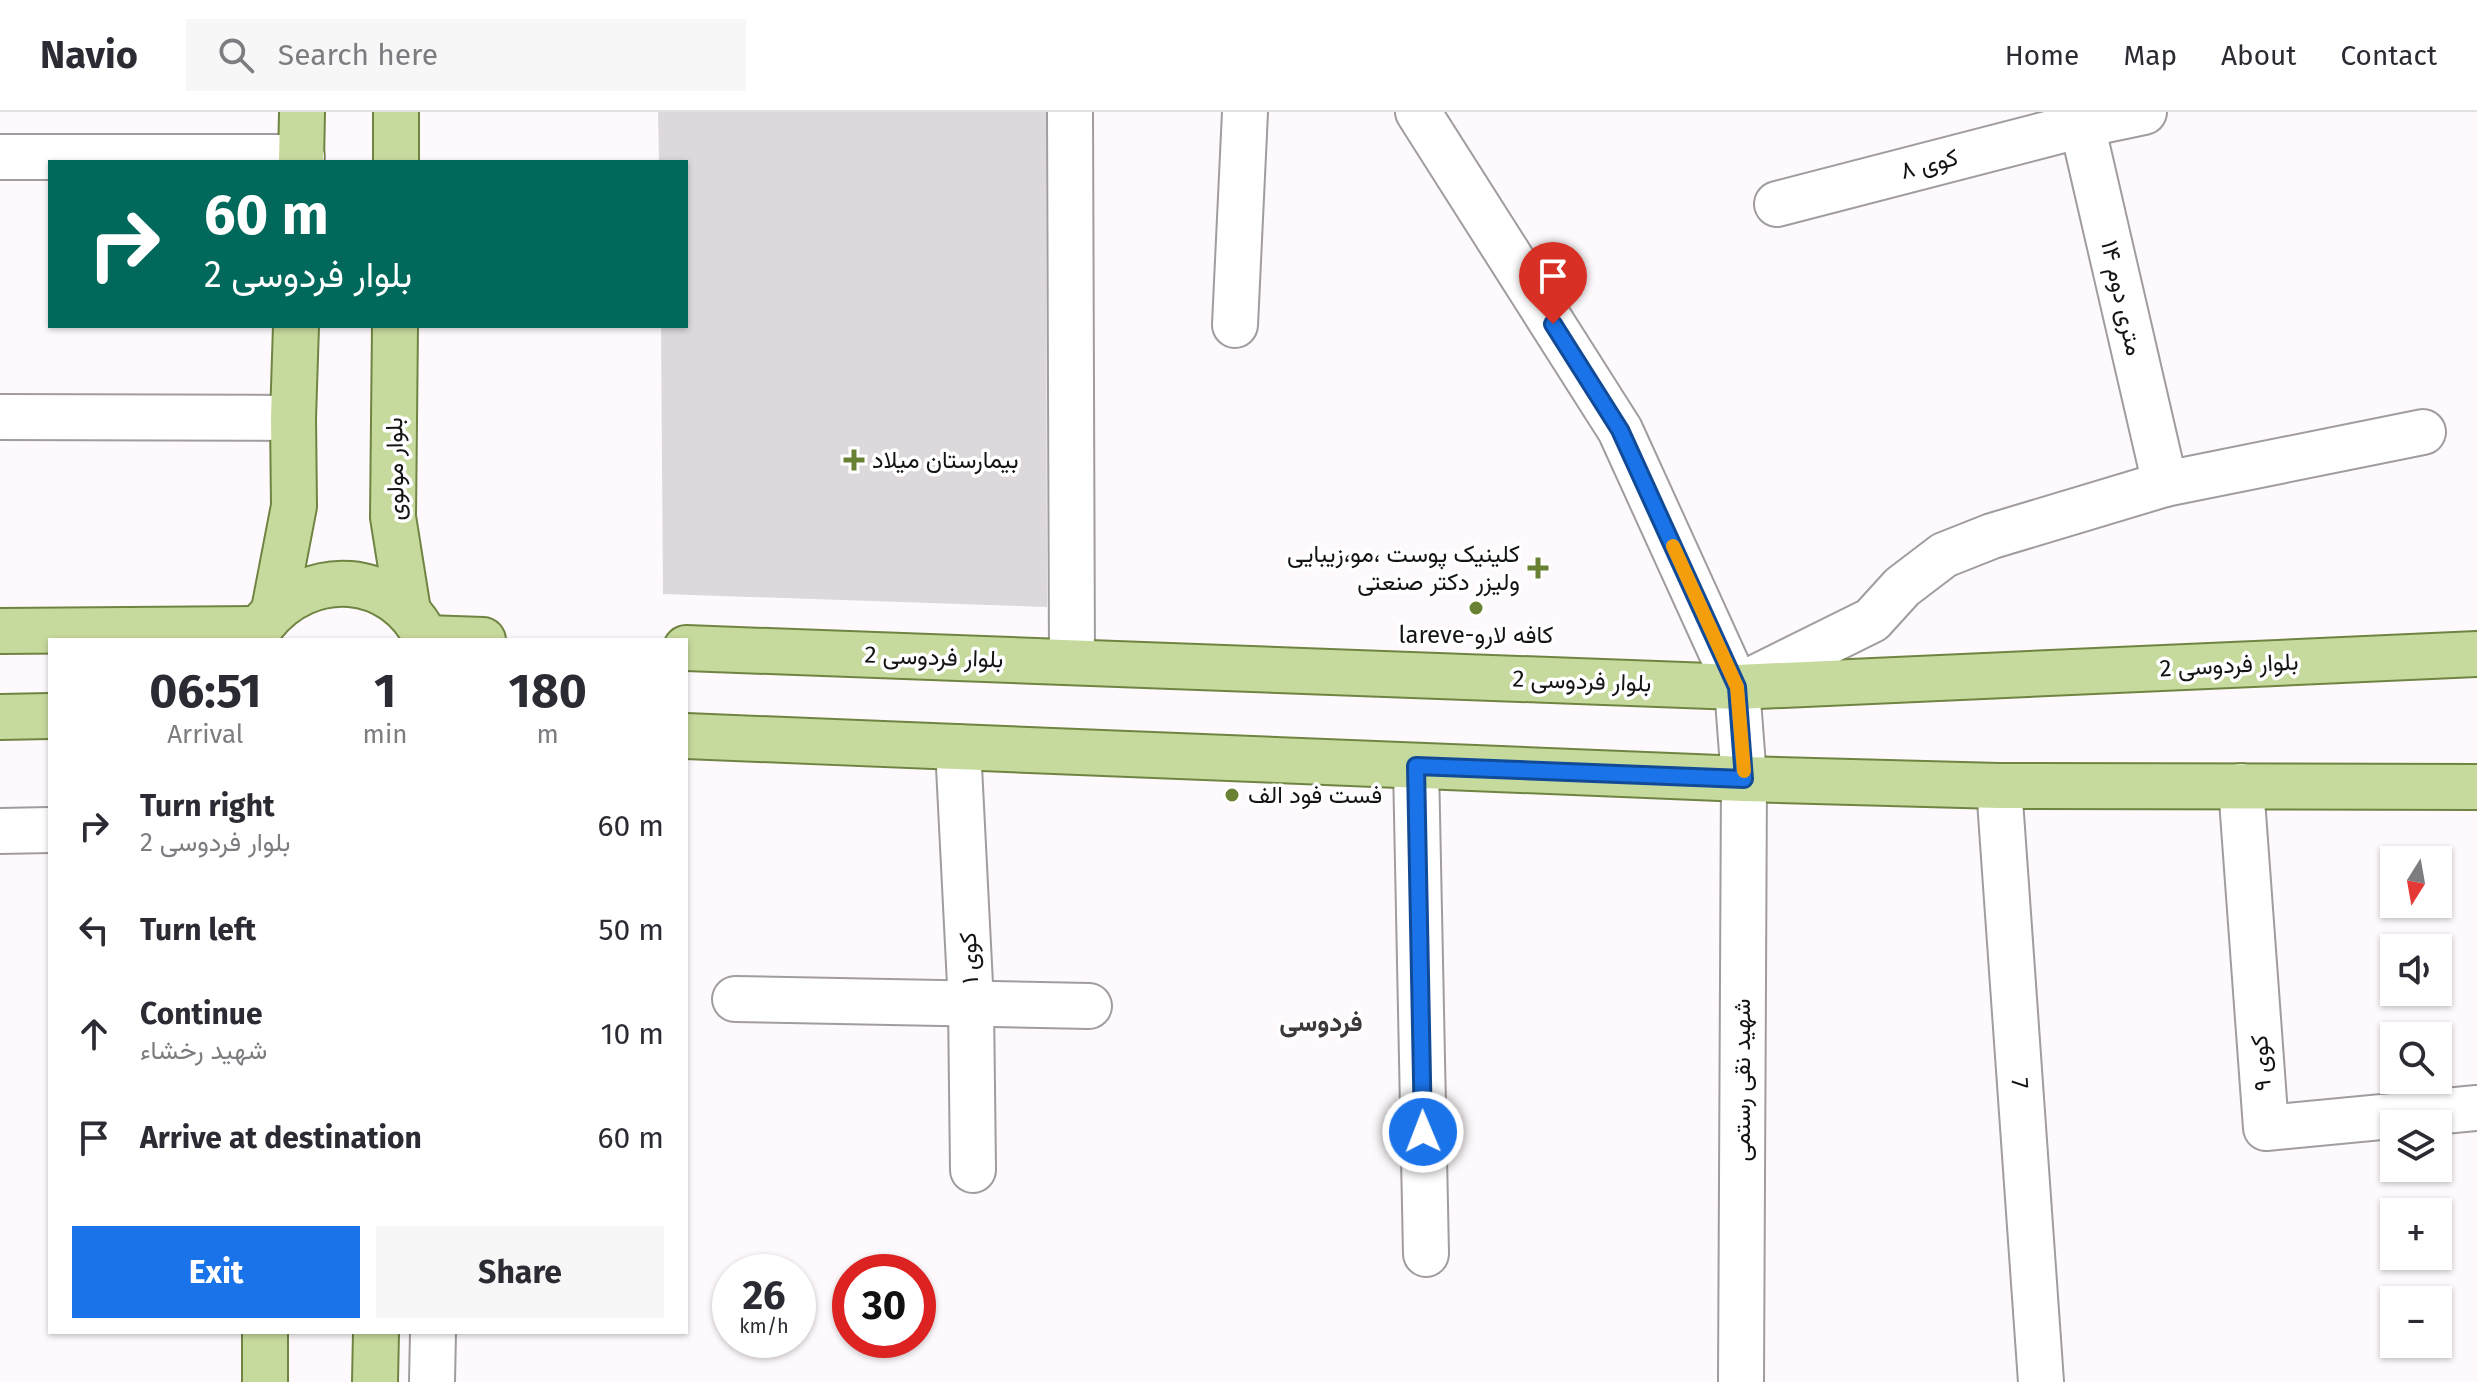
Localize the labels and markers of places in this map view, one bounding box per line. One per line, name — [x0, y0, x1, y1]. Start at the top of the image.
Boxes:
pin — [1519, 242, 1587, 324]
place label: بیمارستان میلاد — [872, 446, 1019, 475]
marker: بیمارستان میلاد — [843, 449, 865, 471]
place label: کلینیک پوست ،مو،زیبایی ولیزر دکتر صنعتی — [1287, 540, 1520, 597]
marker: کلینیک پوست ،مو،زیبایی ولیزر دکتر صنعتی — [1527, 557, 1549, 579]
marker: lareve-کافه لارو — [1467, 599, 1485, 617]
place label: lareve-کافه لارو — [1399, 621, 1553, 650]
place label: فست فود الف — [1248, 781, 1382, 810]
marker: فست فود الف — [1223, 786, 1241, 804]

